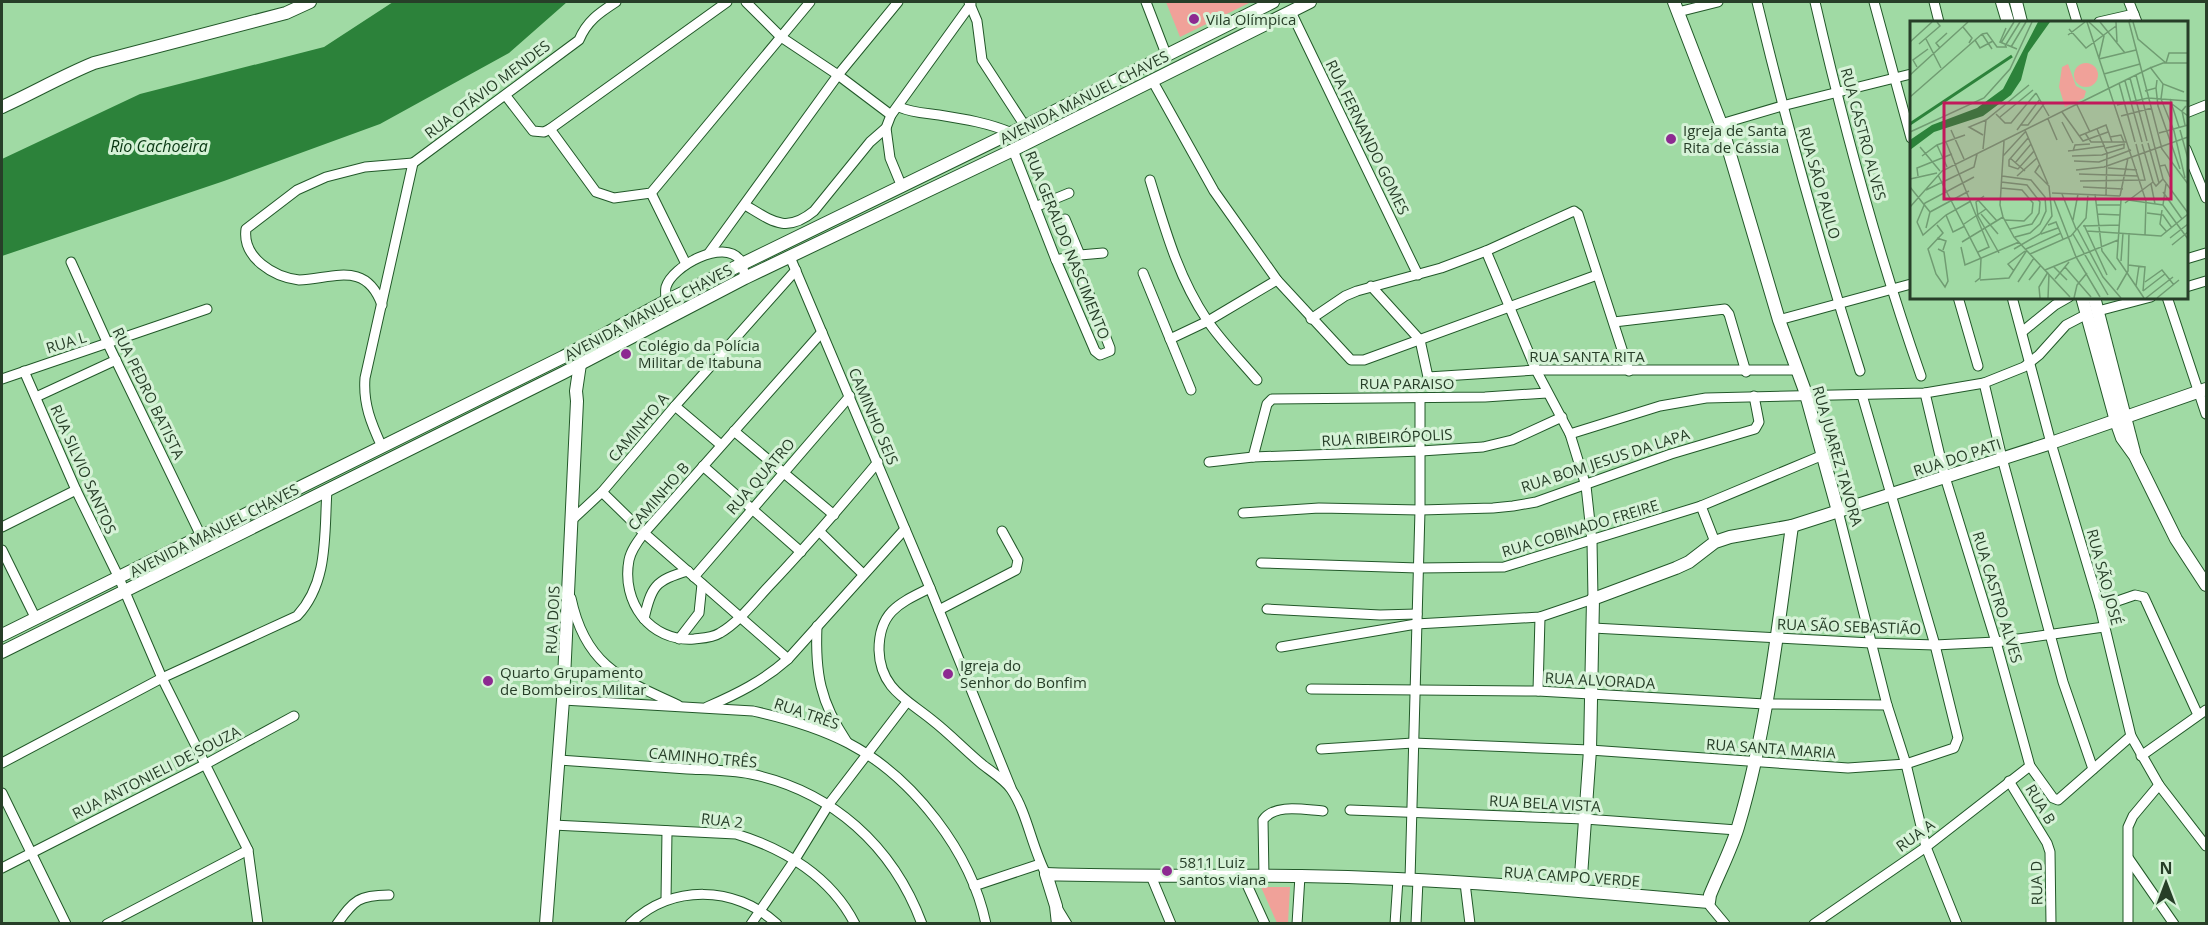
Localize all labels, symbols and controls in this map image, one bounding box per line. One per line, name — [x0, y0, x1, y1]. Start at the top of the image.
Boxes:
place label: Vila Olímpica — [1206, 9, 1296, 29]
marker: Vila Olímpica — [1187, 12, 1201, 26]
inset map — [1910, 21, 2187, 298]
street label: RUA OTÁVIO MENDES — [420, 35, 554, 143]
street label: AVENIDA MANUEL CHAVES — [996, 46, 1172, 148]
street label: RUA FERNANDO GOMES — [1322, 56, 1414, 218]
street label: RUA CASTRO ALVES — [1837, 65, 1891, 203]
place label: Igreja de Santa Rita de Cássia — [1683, 120, 1787, 157]
street label: RUA SÃO PAULO — [1794, 125, 1846, 241]
marker: Igreja de Santa Rita de Cássia — [1664, 132, 1678, 146]
water label: Rio Cachoeira — [110, 135, 208, 157]
street label: RUA GERALDO NASCIMENTO — [1021, 148, 1115, 342]
street label: AVENIDA MANUEL CHAVES — [561, 259, 735, 365]
street label: RUA PEDRO BATISTA — [108, 324, 190, 463]
street label: RUA L — [43, 326, 89, 358]
place label: Colégio da Polícia Militar de Itabuna — [638, 335, 762, 372]
street label: RUA SANTA RITA — [1529, 346, 1645, 366]
marker: Colégio da Polícia Militar de Itabuna — [619, 347, 633, 361]
street label: CAMINHO SEIS — [845, 364, 903, 468]
street label: RUA PARAISO — [1360, 373, 1454, 393]
street label: RUA JUAREZ TAVORA — [1808, 383, 1868, 529]
street label: CAMINHO A — [603, 388, 673, 466]
street label: RUA SILVIO SANTOS — [46, 401, 122, 537]
street label: RUA BOM JESUS DA LAPA — [1518, 423, 1692, 497]
street label: RUA RIBEIRÓPOLIS — [1321, 424, 1453, 450]
street label: RUA DO PATI — [1911, 433, 2003, 481]
street label: RUA QUATRO — [721, 434, 799, 518]
street label: CAMINHO B — [623, 458, 693, 534]
street label: AVENIDA MANUEL CHAVES — [126, 479, 302, 581]
street label: RUA COBINADO FREIRE — [1499, 495, 1661, 561]
street label: RUA SÃO JOSÉ — [2083, 527, 2127, 627]
street label: RUA CASTRO ALVES — [1968, 529, 2028, 665]
street label: RUA DOIS — [540, 585, 564, 655]
street label: RUA SÃO SEBASTIÃO — [1776, 613, 1922, 639]
place label: Igreja do Senhor do Bonfim — [960, 655, 1087, 692]
place label: Quarto Grupamento de Bombeiros Militar — [500, 662, 646, 699]
marker: Igreja do Senhor do Bonfim — [941, 667, 955, 681]
street label: RUA ALVORADA — [1544, 667, 1656, 693]
marker: Quarto Grupamento de Bombeiros Militar — [481, 674, 495, 688]
street label: RUA TRÊS — [772, 693, 842, 733]
street label: RUA ANTONIELI DE SOUZA — [69, 721, 244, 823]
street label: RUA SANTA MARIA — [1705, 733, 1837, 763]
street label: CAMINHO TRÊS — [648, 742, 758, 772]
street label: RUA B — [2021, 780, 2061, 828]
street label: RUA BELA VISTA — [1489, 790, 1602, 816]
street label: RUA 2 — [700, 808, 744, 832]
street label: RUA A — [1892, 814, 1939, 856]
place label: 5811 Luiz santos viana — [1179, 852, 1266, 889]
north arrow — [2136, 853, 2196, 913]
text: N — [2159, 857, 2173, 879]
street label: RUA CAMPO VERDE — [1503, 861, 1641, 891]
street label: RUA D — [2026, 861, 2046, 905]
marker: 5811 Luiz santos viana — [1160, 864, 1174, 878]

